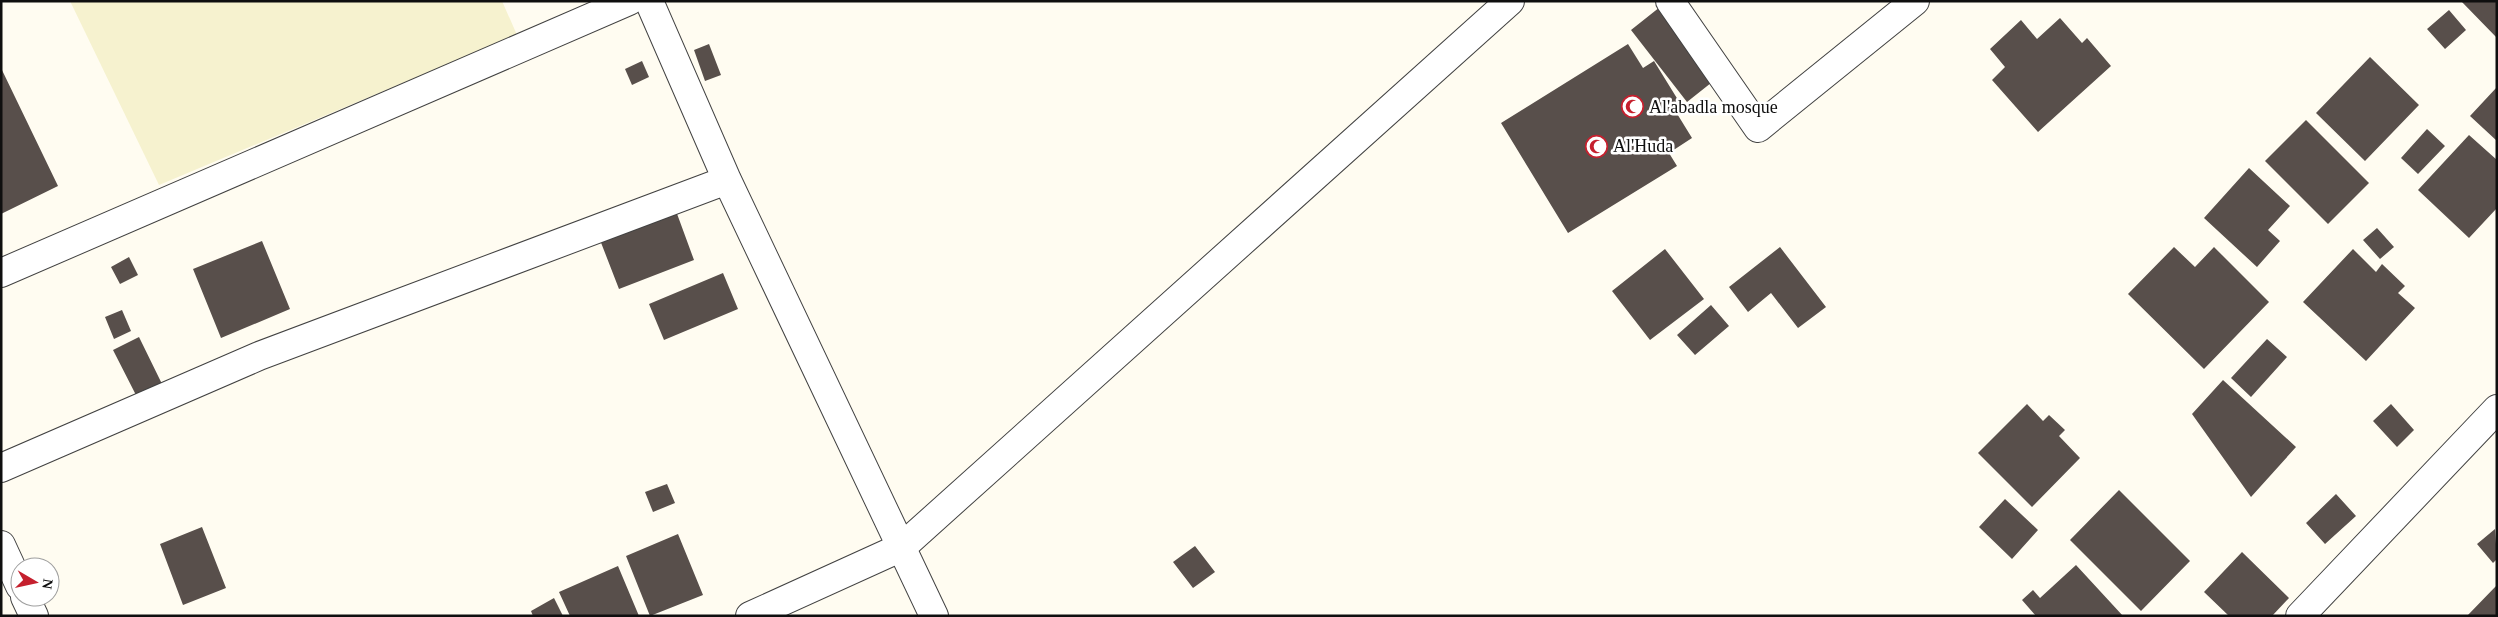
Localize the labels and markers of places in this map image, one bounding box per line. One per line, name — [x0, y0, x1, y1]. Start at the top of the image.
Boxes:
mosque icon: Al'abadla mosque — [1621, 95, 1645, 119]
place label: Al'abadla mosque — [1649, 97, 1778, 117]
mosque icon: Al'Huda — [1585, 134, 1609, 158]
place label: Al'Huda — [1613, 136, 1673, 156]

